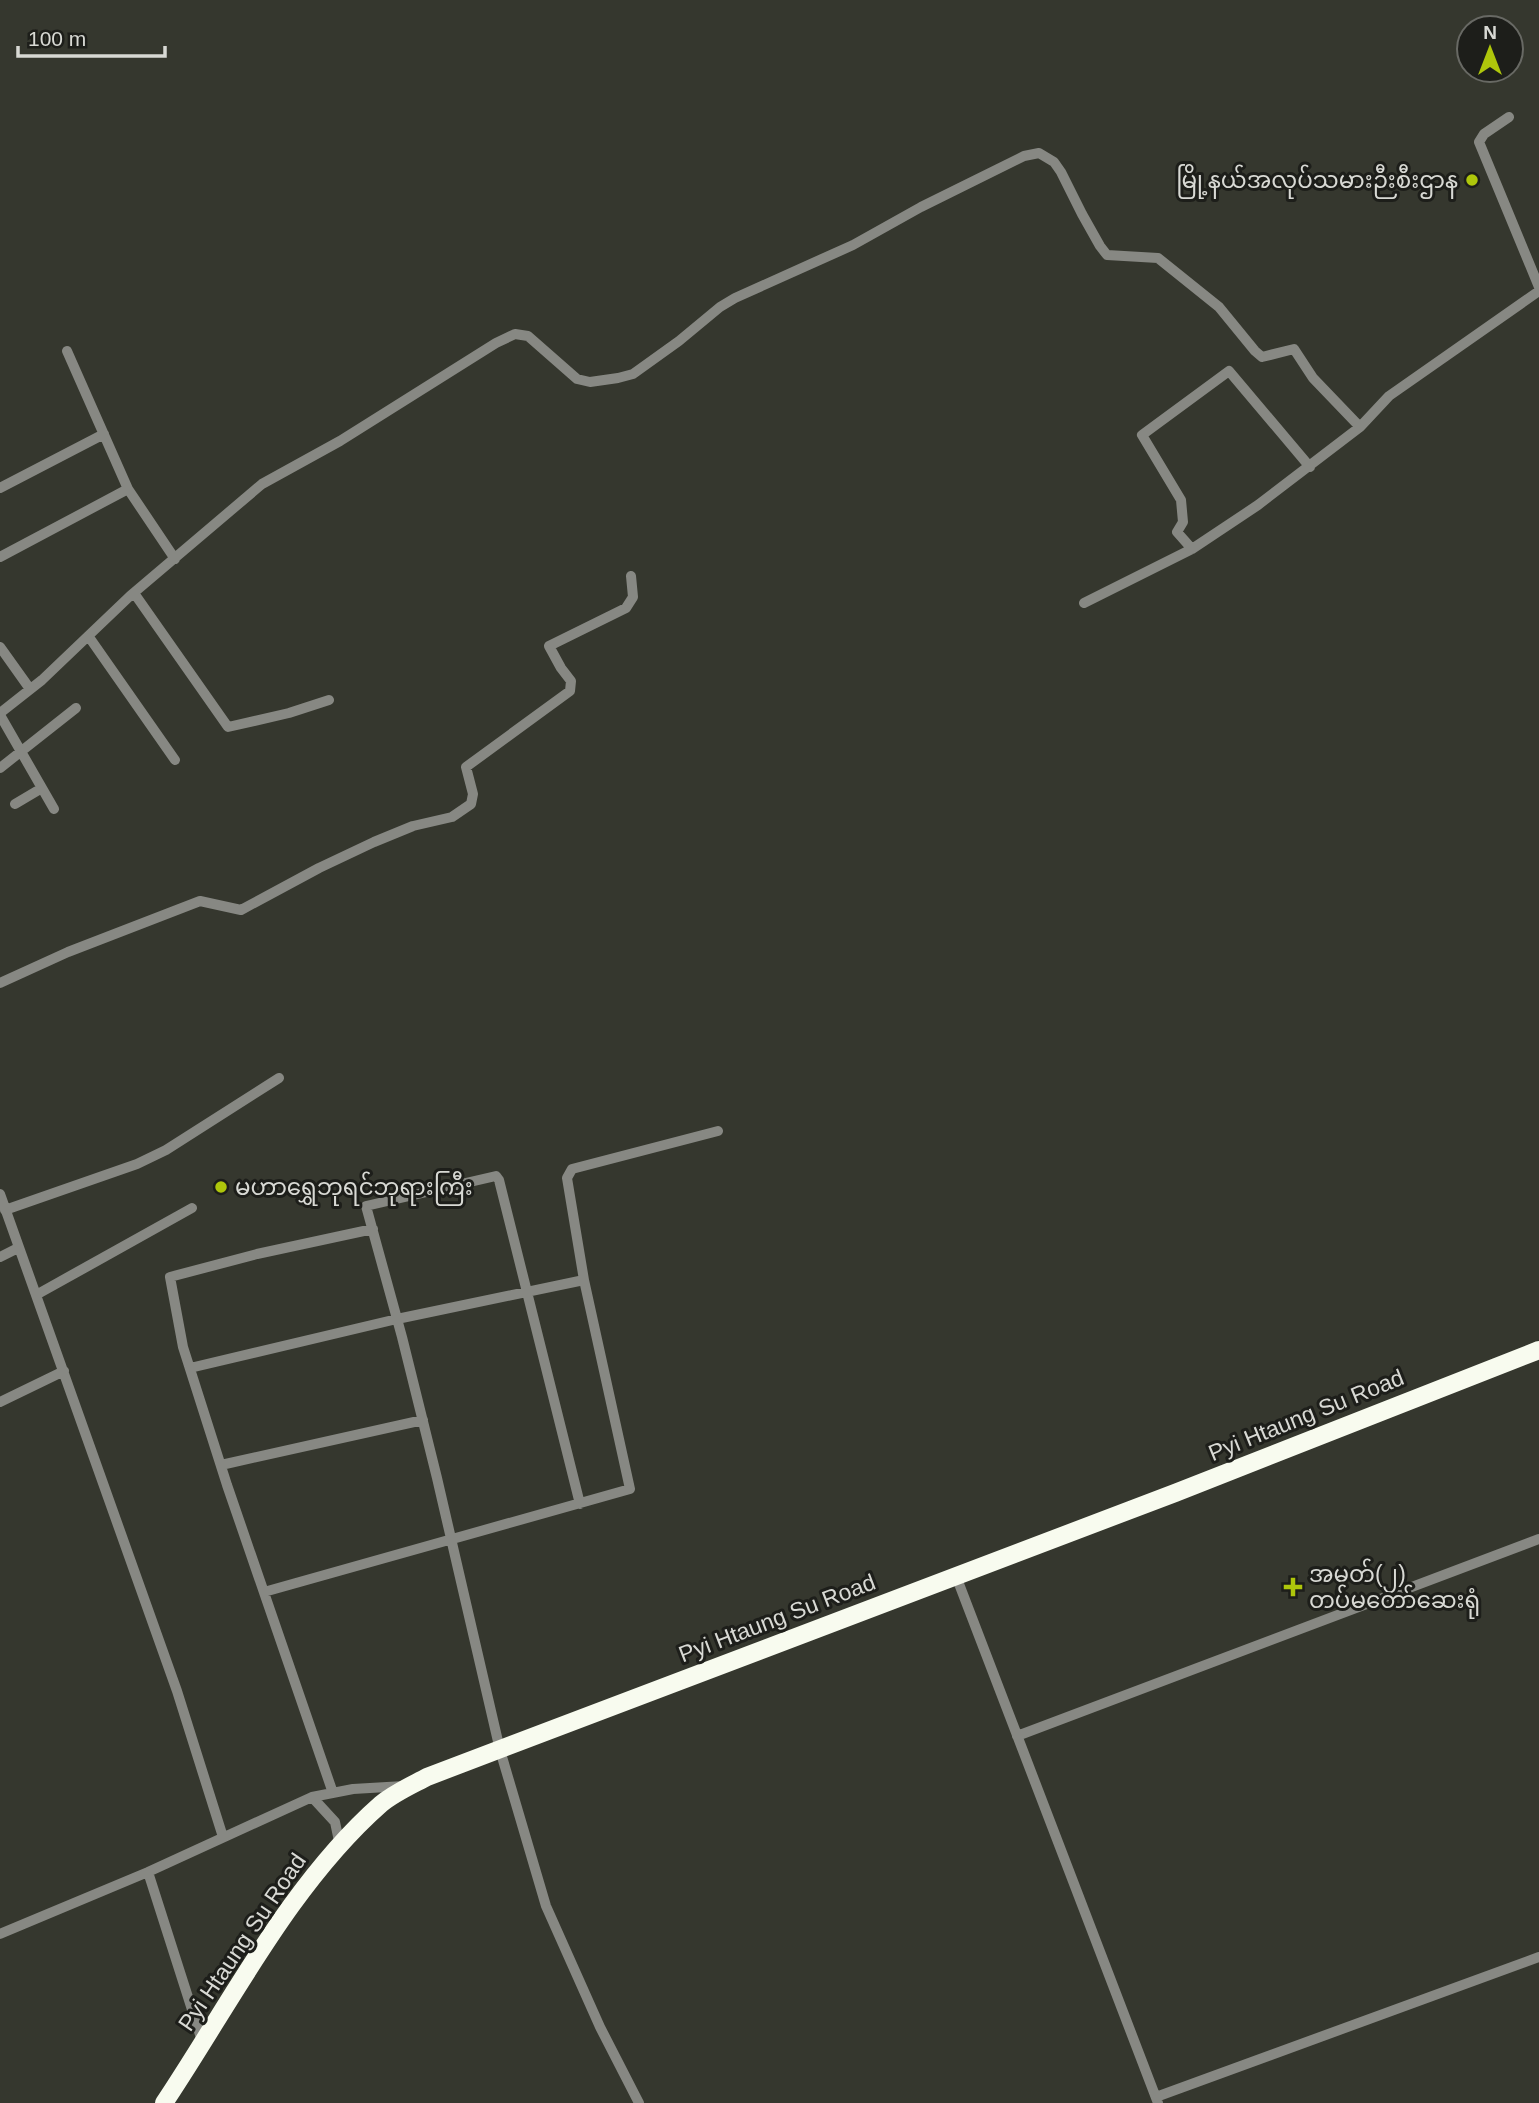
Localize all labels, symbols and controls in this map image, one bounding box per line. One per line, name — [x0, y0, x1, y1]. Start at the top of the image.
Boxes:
scale bar — [18, 14, 164, 58]
north arrow — [1455, 14, 1525, 84]
text: N — [1483, 22, 1497, 43]
text: 100 m — [28, 27, 86, 50]
place label: မြို့နယ်အလုပ်သမားဉီးစီးဌာန — [1176, 164, 1458, 199]
marker: မြို့နယ်အလုပ်သမားဉီးစီးဌာန — [1464, 172, 1480, 188]
place label: မဟာရွှေဘုရင်ဘုရားကြီး — [235, 1171, 473, 1206]
marker: မဟာရွှေဘုရင်ဘုရားကြီး — [213, 1179, 229, 1195]
street label: Pyi Htaung Su Road — [1205, 1364, 1407, 1466]
place label: အမှတ်(၂) တပ်မတော်ဆေးရုံ — [1309, 1558, 1480, 1619]
street label: Pyi Htaung Su Road — [675, 1569, 879, 1667]
marker: အမှတ်(၂) တပ်မတော်ဆေးရုံ — [1283, 1577, 1303, 1597]
street label: Pyi Htaung Su Road — [173, 1848, 311, 2036]

